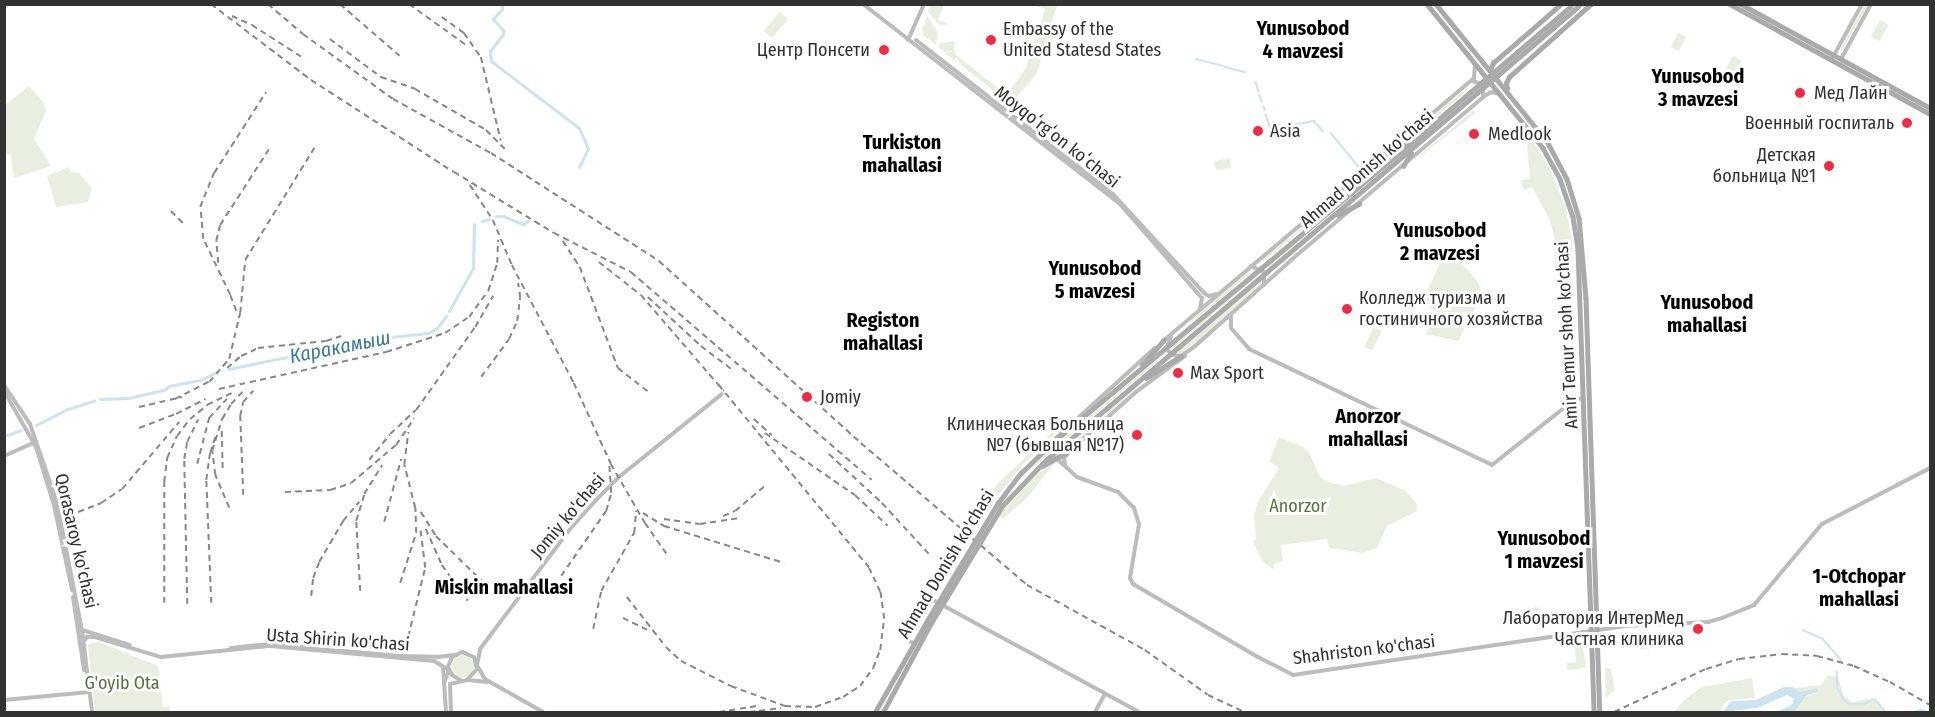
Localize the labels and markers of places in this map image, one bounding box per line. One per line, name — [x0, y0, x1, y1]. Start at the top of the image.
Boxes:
place label: Embassy of the United Statesd States — [1003, 19, 1161, 62]
marker: Embassy of the United Statesd States — [984, 33, 998, 47]
place label: Центр Понсети — [757, 39, 870, 61]
marker: Центр Понсети — [875, 41, 893, 59]
place label: Мед Лайн — [1814, 82, 1887, 104]
marker: Мед Лайн — [1791, 84, 1809, 102]
place label: Военный госпиталь — [1745, 112, 1894, 134]
marker: Военный госпиталь — [1898, 114, 1916, 132]
place label: Asia — [1270, 120, 1301, 142]
place label: Medlook — [1488, 123, 1551, 145]
marker: Asia — [1251, 124, 1265, 138]
marker: Medlook — [1465, 125, 1483, 143]
place label: Детская больница №1 — [1713, 145, 1816, 188]
marker: Детская больница №1 — [1820, 157, 1838, 175]
place label: Колледж туризма и гостиничного хозяйства — [1359, 288, 1543, 330]
marker: Колледж туризма и гостиничного хозяйства — [1340, 302, 1354, 316]
place label: Max Sport — [1190, 362, 1264, 384]
marker: Max Sport — [1171, 366, 1185, 380]
place label: Jomiy — [820, 386, 861, 408]
marker: Jomiy — [798, 388, 816, 406]
place label: Клиническая Больница №7 (бывшая №17) — [947, 414, 1124, 456]
marker: Клиническая Больница №7 (бывшая №17) — [1128, 426, 1146, 444]
place label: Лаборатория ИнтерМед Частная клиника — [1503, 608, 1684, 650]
marker: Лаборатория ИнтерМед Частная клиника — [1689, 620, 1707, 638]

